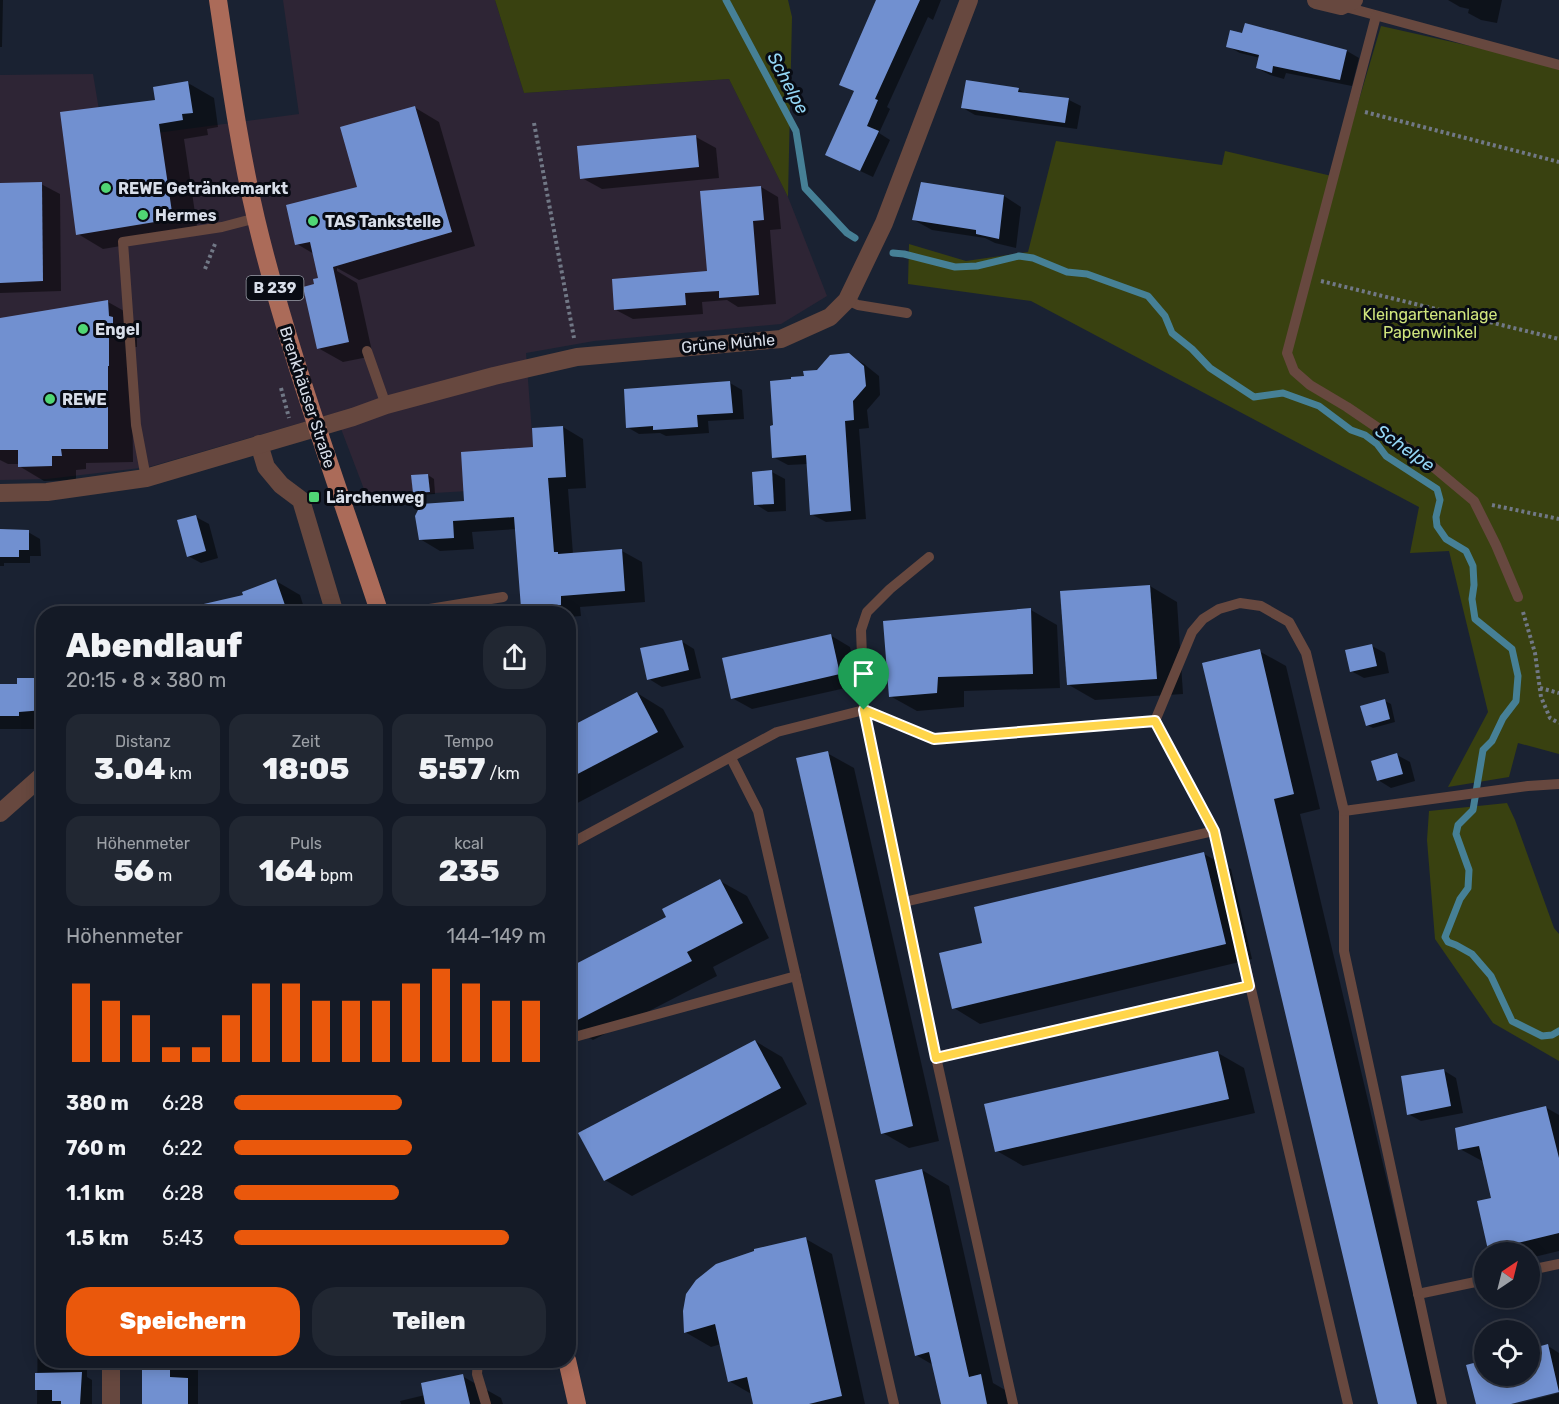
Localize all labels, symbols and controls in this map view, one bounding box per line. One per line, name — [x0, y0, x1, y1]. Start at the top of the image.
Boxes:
water label: Schelpe — [763, 48, 813, 118]
place label: REWE Getränkemarkt — [118, 179, 289, 198]
marker: REWE Getränkemarkt — [99, 181, 113, 195]
place label: Hermes — [155, 206, 217, 225]
marker: Hermes — [136, 208, 150, 222]
place label: TAS Tankstelle — [325, 212, 441, 231]
marker: TAS Tankstelle — [306, 214, 320, 228]
road number: B 239 — [246, 276, 304, 300]
park label: Kleingartenanlage Papenwinkel — [1362, 305, 1498, 342]
place label: Engel — [95, 320, 140, 339]
marker: Engel — [76, 322, 90, 336]
street label: Brenkhäuser Straße — [276, 324, 339, 470]
street label: Grüne Mühle — [680, 330, 776, 357]
place label: REWE — [62, 390, 107, 409]
marker: REWE — [43, 392, 57, 406]
water label: Schelpe — [1371, 420, 1439, 476]
place label: Lärchenweg — [326, 488, 424, 507]
marker: Lärchenweg — [307, 490, 321, 504]
text: Abendlauf — [66, 626, 242, 665]
button: share — [483, 626, 546, 689]
pin — [838, 648, 889, 710]
icon: arrive — [847, 657, 880, 690]
text: 20:15 · 8 × 380 m — [66, 668, 226, 692]
text: Distanz — [115, 732, 171, 751]
text: Zeit — [292, 732, 320, 751]
text: Tempo — [444, 732, 494, 751]
text: 3.04 — [94, 751, 166, 787]
text: 18:05 — [263, 751, 349, 787]
text: 5:57 — [418, 751, 486, 787]
text: km — [166, 764, 192, 783]
text: /km — [486, 764, 520, 783]
text: Höhenmeter — [96, 834, 190, 853]
text: Puls — [290, 834, 322, 853]
text: kcal — [454, 834, 484, 853]
text: 56 — [114, 853, 154, 889]
text: 164 — [259, 853, 316, 889]
text: 235 — [439, 853, 499, 889]
text: m — [154, 866, 172, 885]
text: bpm — [316, 866, 353, 885]
text: Höhenmeter — [66, 924, 183, 948]
text: 144–149 m — [446, 924, 546, 948]
text: 380 m — [66, 1091, 129, 1115]
text: 6:28 — [162, 1091, 204, 1115]
text: 760 m — [66, 1136, 126, 1160]
text: 6:22 — [162, 1136, 203, 1160]
text: 1.1 km — [66, 1181, 125, 1205]
text: 6:28 — [162, 1181, 204, 1205]
text: 1.5 km — [66, 1226, 129, 1250]
text: 5:43 — [162, 1226, 203, 1250]
north arrow — [1474, 1242, 1540, 1308]
map controls — [1474, 1242, 1540, 1386]
button: Speichern — [66, 1287, 300, 1356]
button: Teilen — [312, 1287, 546, 1356]
button: locate — [1474, 1320, 1540, 1386]

